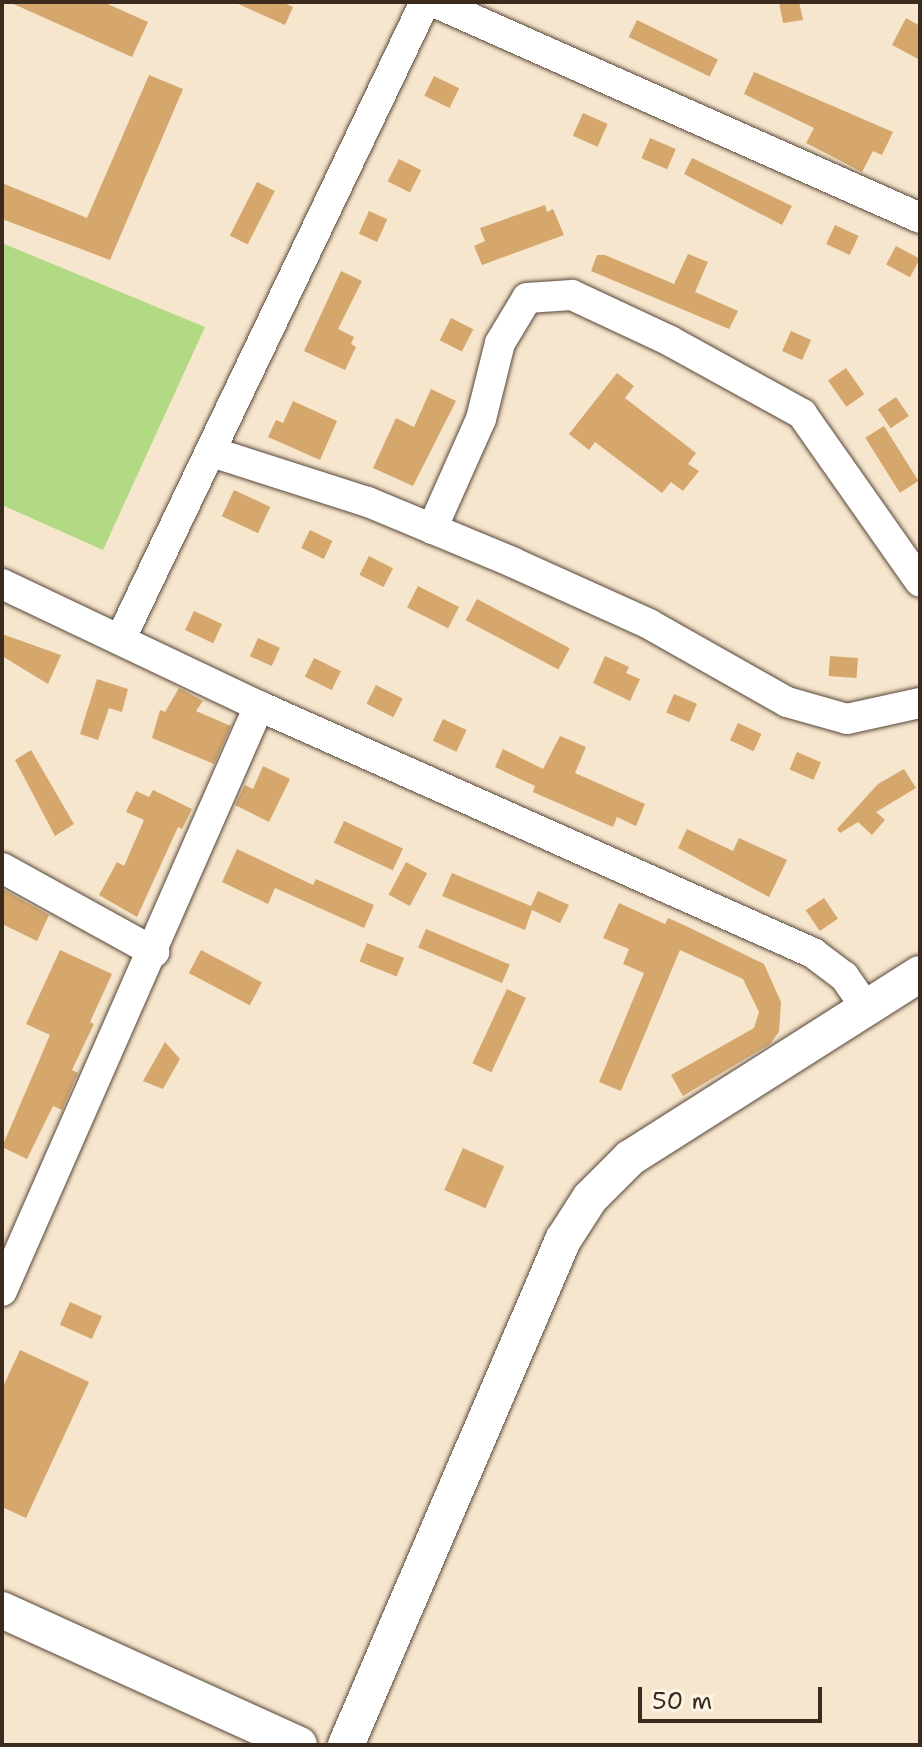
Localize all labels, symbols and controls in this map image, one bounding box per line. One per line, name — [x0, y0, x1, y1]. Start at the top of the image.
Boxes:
scale bar — [642, 1671, 826, 1721]
text: 50 m — [652, 1685, 712, 1717]

